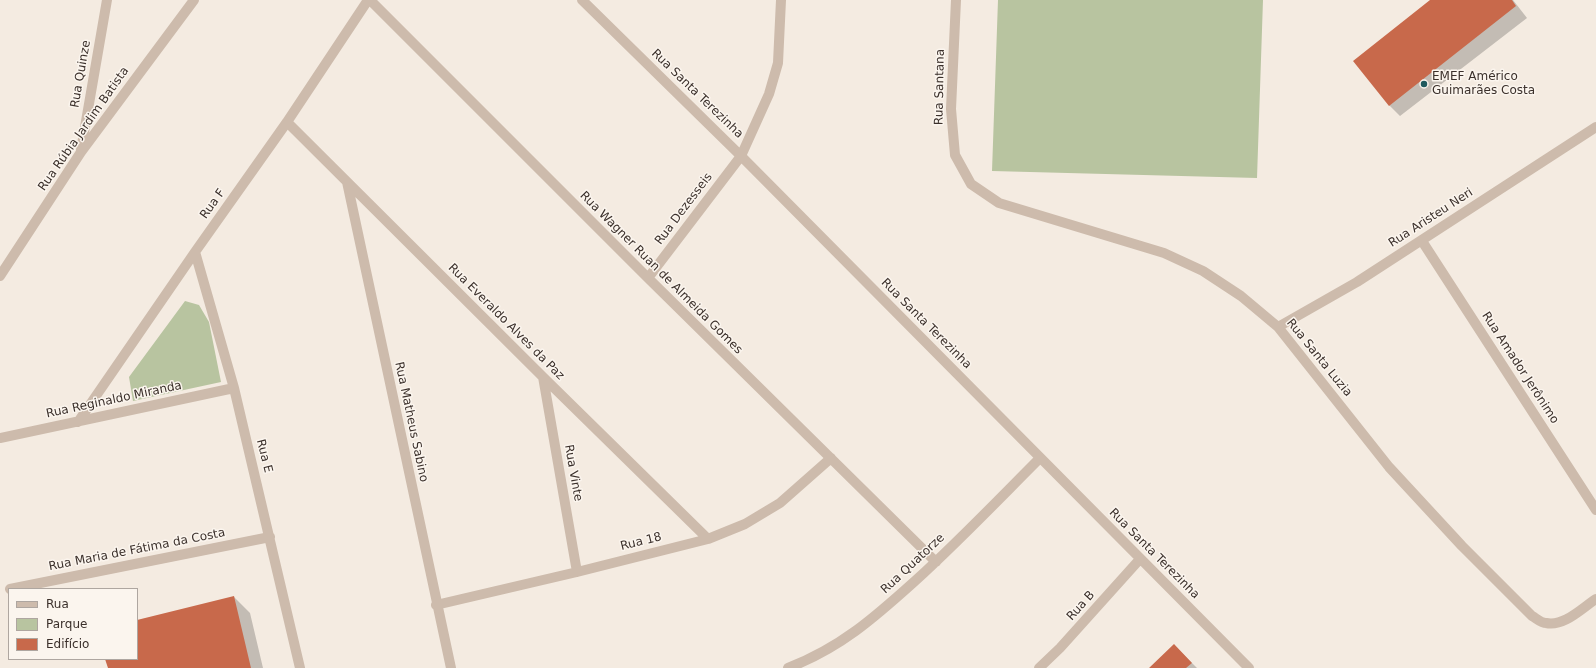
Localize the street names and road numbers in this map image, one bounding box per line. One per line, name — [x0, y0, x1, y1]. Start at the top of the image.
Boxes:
street label: Rua Quinze — [68, 39, 94, 109]
street label: Rua Santa Terezinha — [648, 46, 746, 142]
street label: Rua Santana — [932, 49, 948, 125]
street label: Rua Rúbia Jardim Batista — [36, 64, 132, 194]
street label: Rua Dezesseis — [652, 170, 716, 248]
street label: Rua Aristeu Neri — [1386, 185, 1476, 251]
street label: Rua F — [197, 186, 229, 222]
street label: Rua Wagner Ruan de Almeida Gomes — [577, 189, 745, 357]
street label: Rua Everaldo Alves da Paz — [445, 261, 567, 383]
street label: Rua Santa Terezinha — [878, 276, 974, 372]
street label: Rua Amador Jerônimo — [1478, 309, 1562, 427]
street label: Rua Santa Luzia — [1283, 316, 1355, 400]
street label: Rua Matheus Sabino — [391, 361, 431, 483]
street label: Rua Reginaldo Miranda — [45, 379, 183, 421]
street label: Rua E — [253, 438, 275, 474]
street label: Rua Vinte — [561, 443, 585, 503]
street label: Rua Santa Terezinha — [1106, 506, 1202, 602]
street label: Rua Maria de Fátima da Costa — [48, 526, 226, 574]
street label: Rua 18 — [619, 530, 663, 554]
street label: Rua Quatorze — [878, 531, 948, 597]
street label: Rua B — [1064, 588, 1098, 624]

